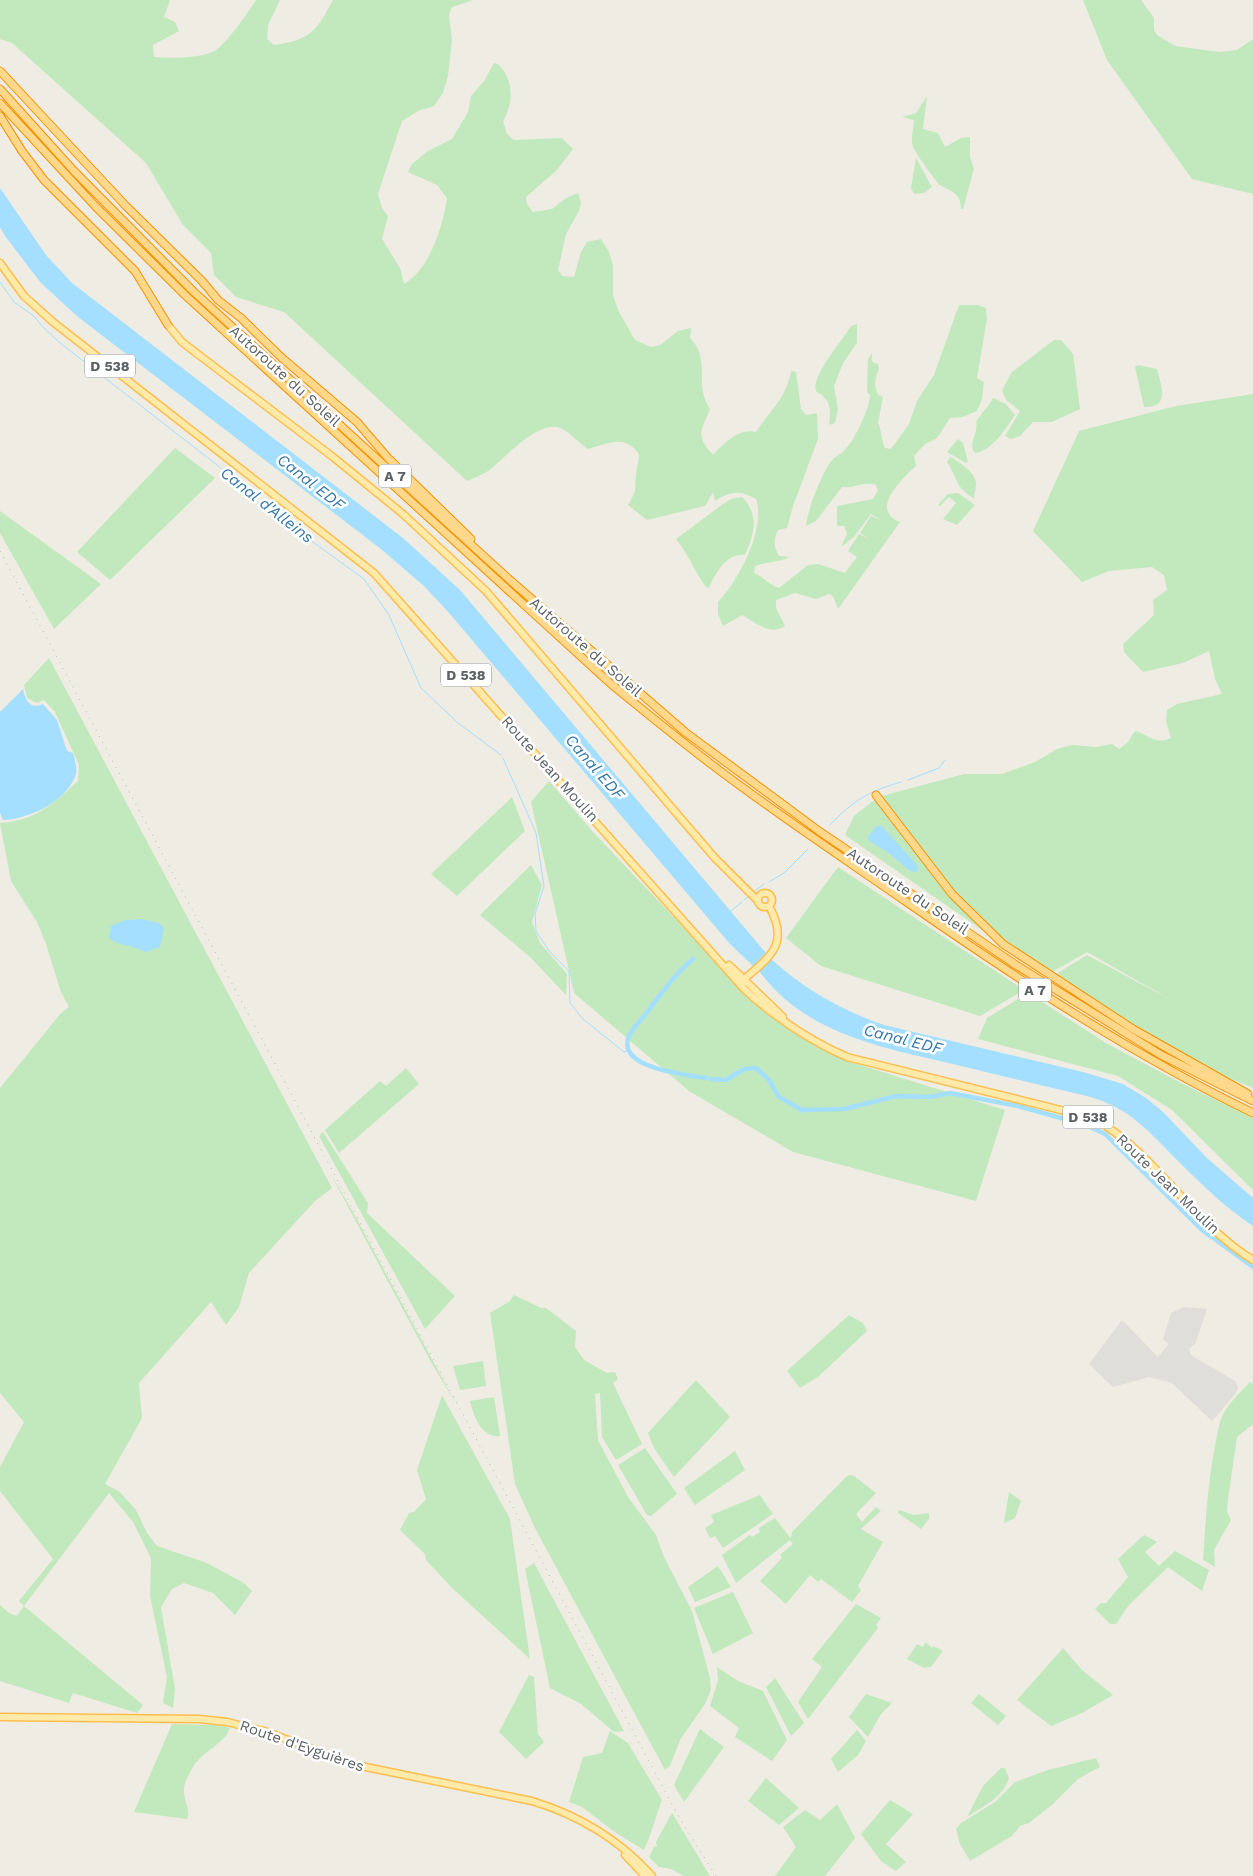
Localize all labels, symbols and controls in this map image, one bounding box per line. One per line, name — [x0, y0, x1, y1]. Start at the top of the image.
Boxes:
street label: Autoroute du Soleil — [226, 322, 344, 431]
road number: D 538 — [85, 354, 135, 378]
water label: Canal EDF — [274, 450, 350, 515]
water label: Canal d'Alleins — [217, 463, 317, 547]
road number: A 7 — [379, 464, 411, 488]
street label: Autoroute du Soleil — [526, 593, 646, 701]
road number: D 538 — [441, 664, 491, 686]
street label: Route Jean Moulin — [498, 712, 602, 826]
water label: Canal EDF — [562, 730, 630, 805]
street label: Autoroute du Soleil — [844, 844, 973, 939]
road number: A 7 — [1019, 978, 1051, 1002]
water label: Canal EDF — [862, 1020, 946, 1058]
road number: D 538 — [1063, 1106, 1113, 1128]
street label: Route Jean Moulin — [1113, 1130, 1223, 1238]
street label: Route d'Eyguières — [238, 1716, 367, 1776]

